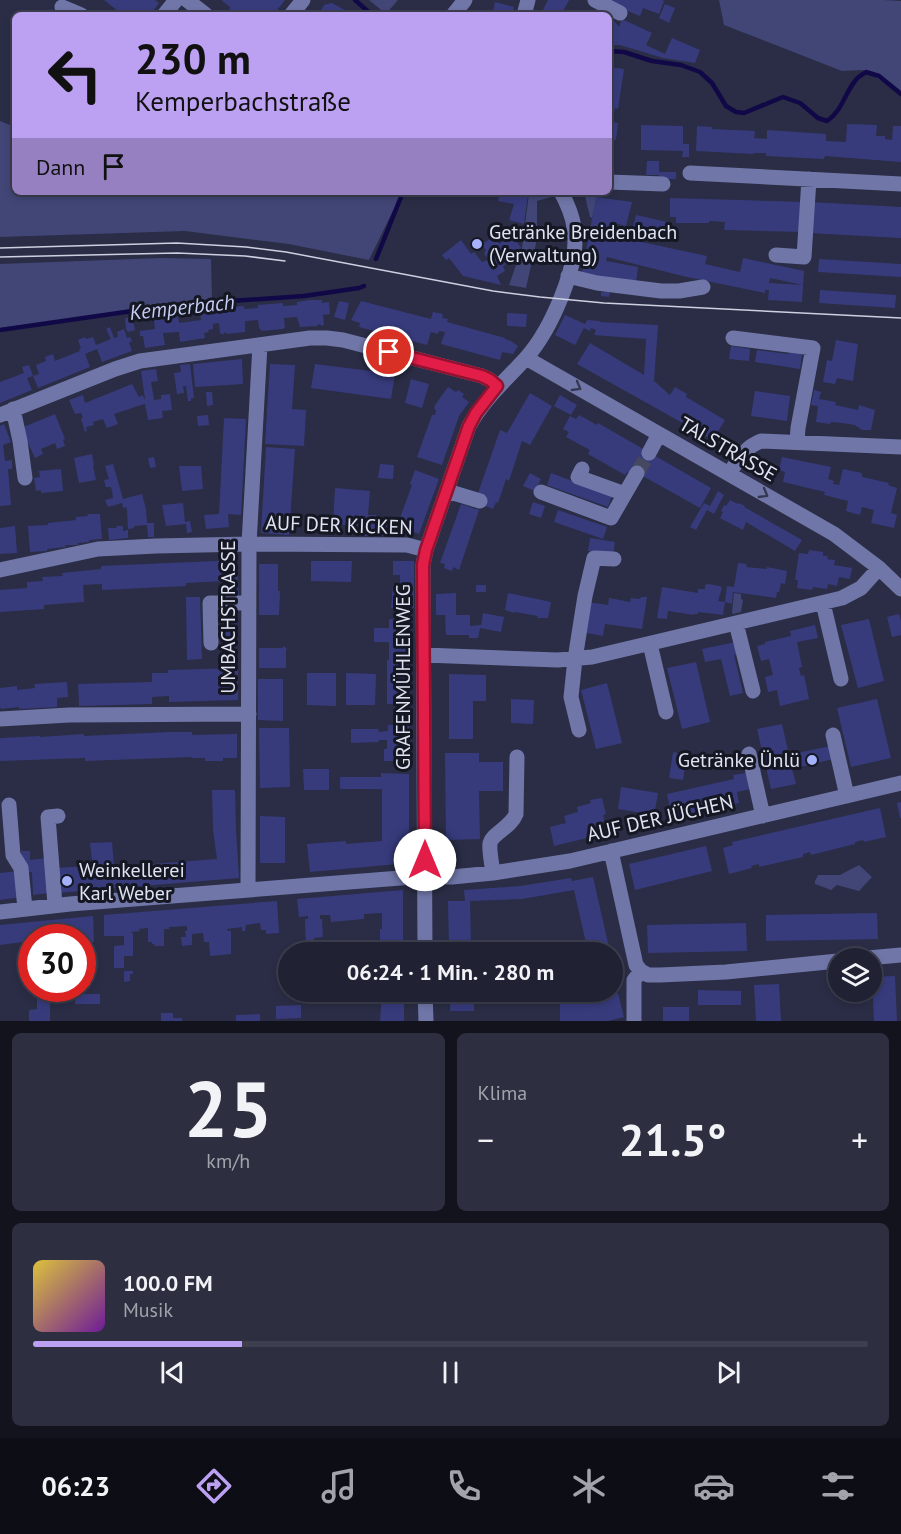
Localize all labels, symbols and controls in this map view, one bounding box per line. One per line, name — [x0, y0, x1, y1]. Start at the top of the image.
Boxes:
text: 230 m — [135, 31, 251, 86]
icon: left — [36, 36, 114, 114]
text: Kemperbachstraße — [135, 84, 351, 118]
icon: arrive — [97, 150, 130, 183]
text: Dann — [36, 153, 85, 181]
place label: Getränke Breidenbach (Verwaltung) — [489, 219, 677, 268]
marker: Getränke Breidenbach (Verwaltung) — [470, 237, 484, 251]
water label: Kemperbach — [128, 288, 236, 326]
pin — [363, 326, 414, 377]
icon: arrive — [372, 335, 405, 368]
one-way arrow — [571, 380, 581, 391]
street label: TALSTRASSE — [674, 411, 782, 487]
one-way arrow — [758, 487, 768, 498]
street label: AUF DER KICKEN — [265, 509, 413, 541]
street label: UMBACHSTRASSE — [215, 540, 241, 694]
street label: GRAFENMÜHLENWEG — [390, 584, 416, 770]
place label: Getränke Ünlü — [678, 747, 800, 773]
marker: Getränke Ünlü — [805, 753, 819, 767]
street label: AUF DER JÜCHEN — [584, 789, 736, 847]
position arrow — [393, 828, 457, 892]
place label: Weinkellerei Karl Weber — [79, 857, 185, 906]
marker: Weinkellerei Karl Weber — [60, 874, 74, 888]
speed limit sign: 30 — [18, 924, 96, 1002]
map controls — [828, 948, 882, 1002]
button: layers — [828, 948, 882, 1002]
text: 06:24 · 1 Min. · 280 m — [347, 958, 554, 986]
text: 25 — [184, 1058, 272, 1159]
text: Klima — [478, 1080, 527, 1106]
text: 21.5° — [619, 1110, 726, 1168]
text: − — [478, 1118, 494, 1161]
text: + — [851, 1118, 868, 1161]
text: km/h — [206, 1148, 250, 1174]
text: 100.0 FM — [123, 1269, 213, 1297]
text: Musik — [123, 1297, 173, 1323]
icon: previous — [156, 1356, 189, 1389]
icon: pause — [434, 1356, 467, 1389]
icon: next — [712, 1356, 745, 1389]
icon: directions — [193, 1465, 235, 1507]
icon: music — [318, 1465, 360, 1507]
icon: phone — [443, 1465, 485, 1507]
icon: climate — [568, 1465, 610, 1507]
icon: car — [693, 1465, 735, 1507]
icon: filters — [817, 1465, 859, 1507]
text: 06:23 — [41, 1469, 110, 1503]

